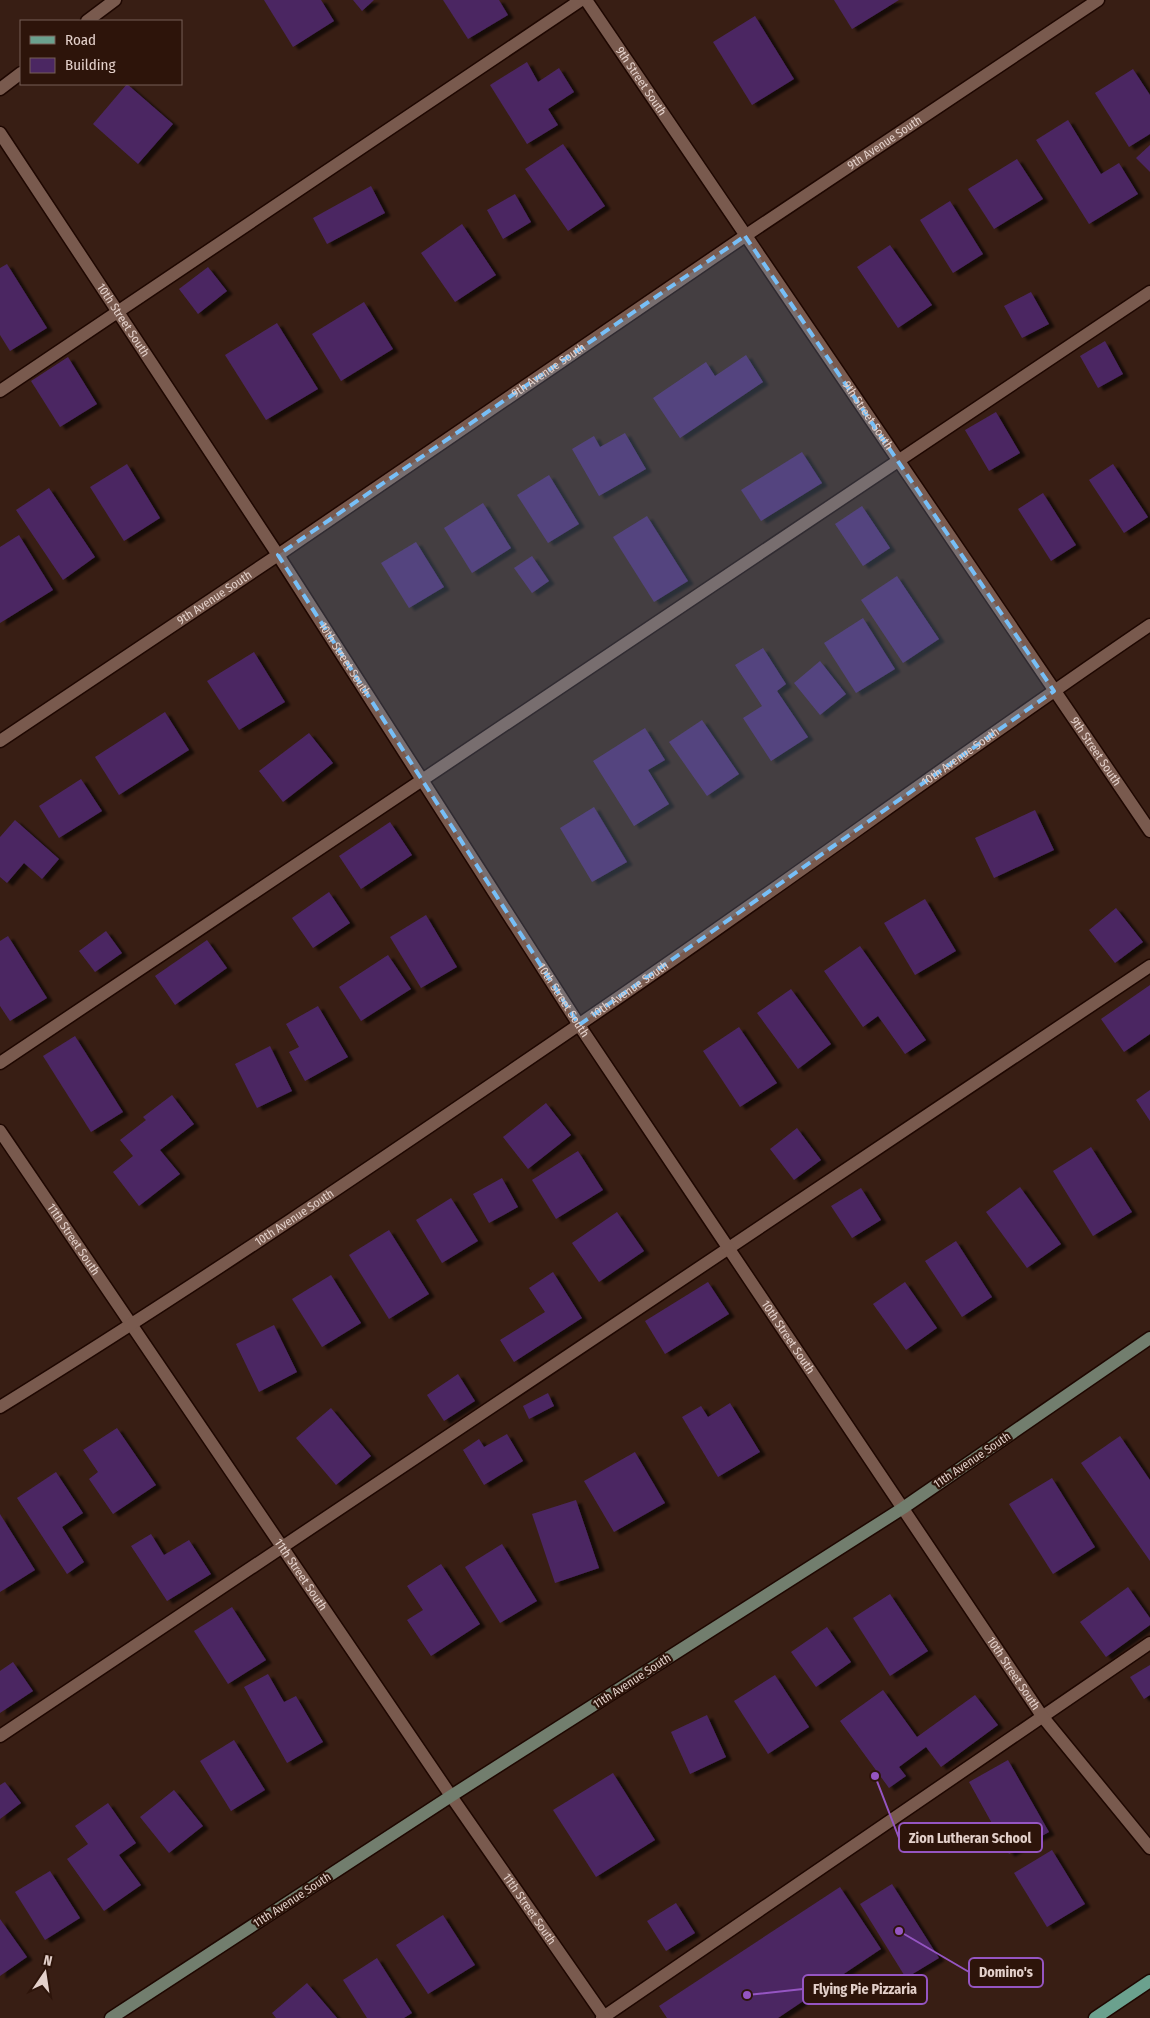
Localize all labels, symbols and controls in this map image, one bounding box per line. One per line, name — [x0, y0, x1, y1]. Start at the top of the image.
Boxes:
legend — [20, 20, 182, 85]
text: Road — [65, 31, 96, 49]
street label: 9th Street South — [613, 44, 669, 118]
text: Building — [65, 56, 116, 74]
street label: 9th Avenue South — [845, 113, 925, 173]
street label: 10th Street South — [94, 281, 153, 360]
street label: 9th Avenue South — [509, 340, 588, 400]
street label: 9th Street South — [840, 378, 896, 452]
street label: 9th Avenue South — [175, 568, 254, 627]
street label: 10th Street South — [316, 619, 374, 699]
street label: 9th Street South — [1068, 714, 1124, 788]
street label: 10th Avenue South — [919, 725, 1002, 789]
street label: 10th Avenue South — [588, 958, 671, 1022]
street label: 10th Street South — [534, 961, 592, 1040]
street label: 10th Avenue South — [252, 1186, 336, 1249]
street label: 11th Street South — [44, 1201, 103, 1278]
street label: 10th Street South — [758, 1298, 818, 1376]
street label: 11th Avenue South — [931, 1429, 1013, 1491]
street label: 11th Street South — [272, 1536, 330, 1613]
street label: 10th Street South — [984, 1634, 1043, 1713]
street label: 11th Avenue South — [590, 1651, 674, 1711]
callout: Zion Lutheran School — [899, 1823, 1042, 1852]
text: Zion Lutheran School — [909, 1830, 1031, 1847]
street label: 11th Avenue South — [250, 1870, 334, 1930]
street label: 11th Street South — [500, 1871, 559, 1947]
north arrow — [20, 1948, 70, 1998]
text: N — [42, 1952, 54, 1970]
callout: Domino's — [969, 1958, 1043, 1987]
text: Domino's — [979, 1964, 1033, 1981]
callout: Flying Pie Pizzaria — [803, 1975, 927, 2004]
text: Flying Pie Pizzaria — [813, 1981, 917, 1998]

